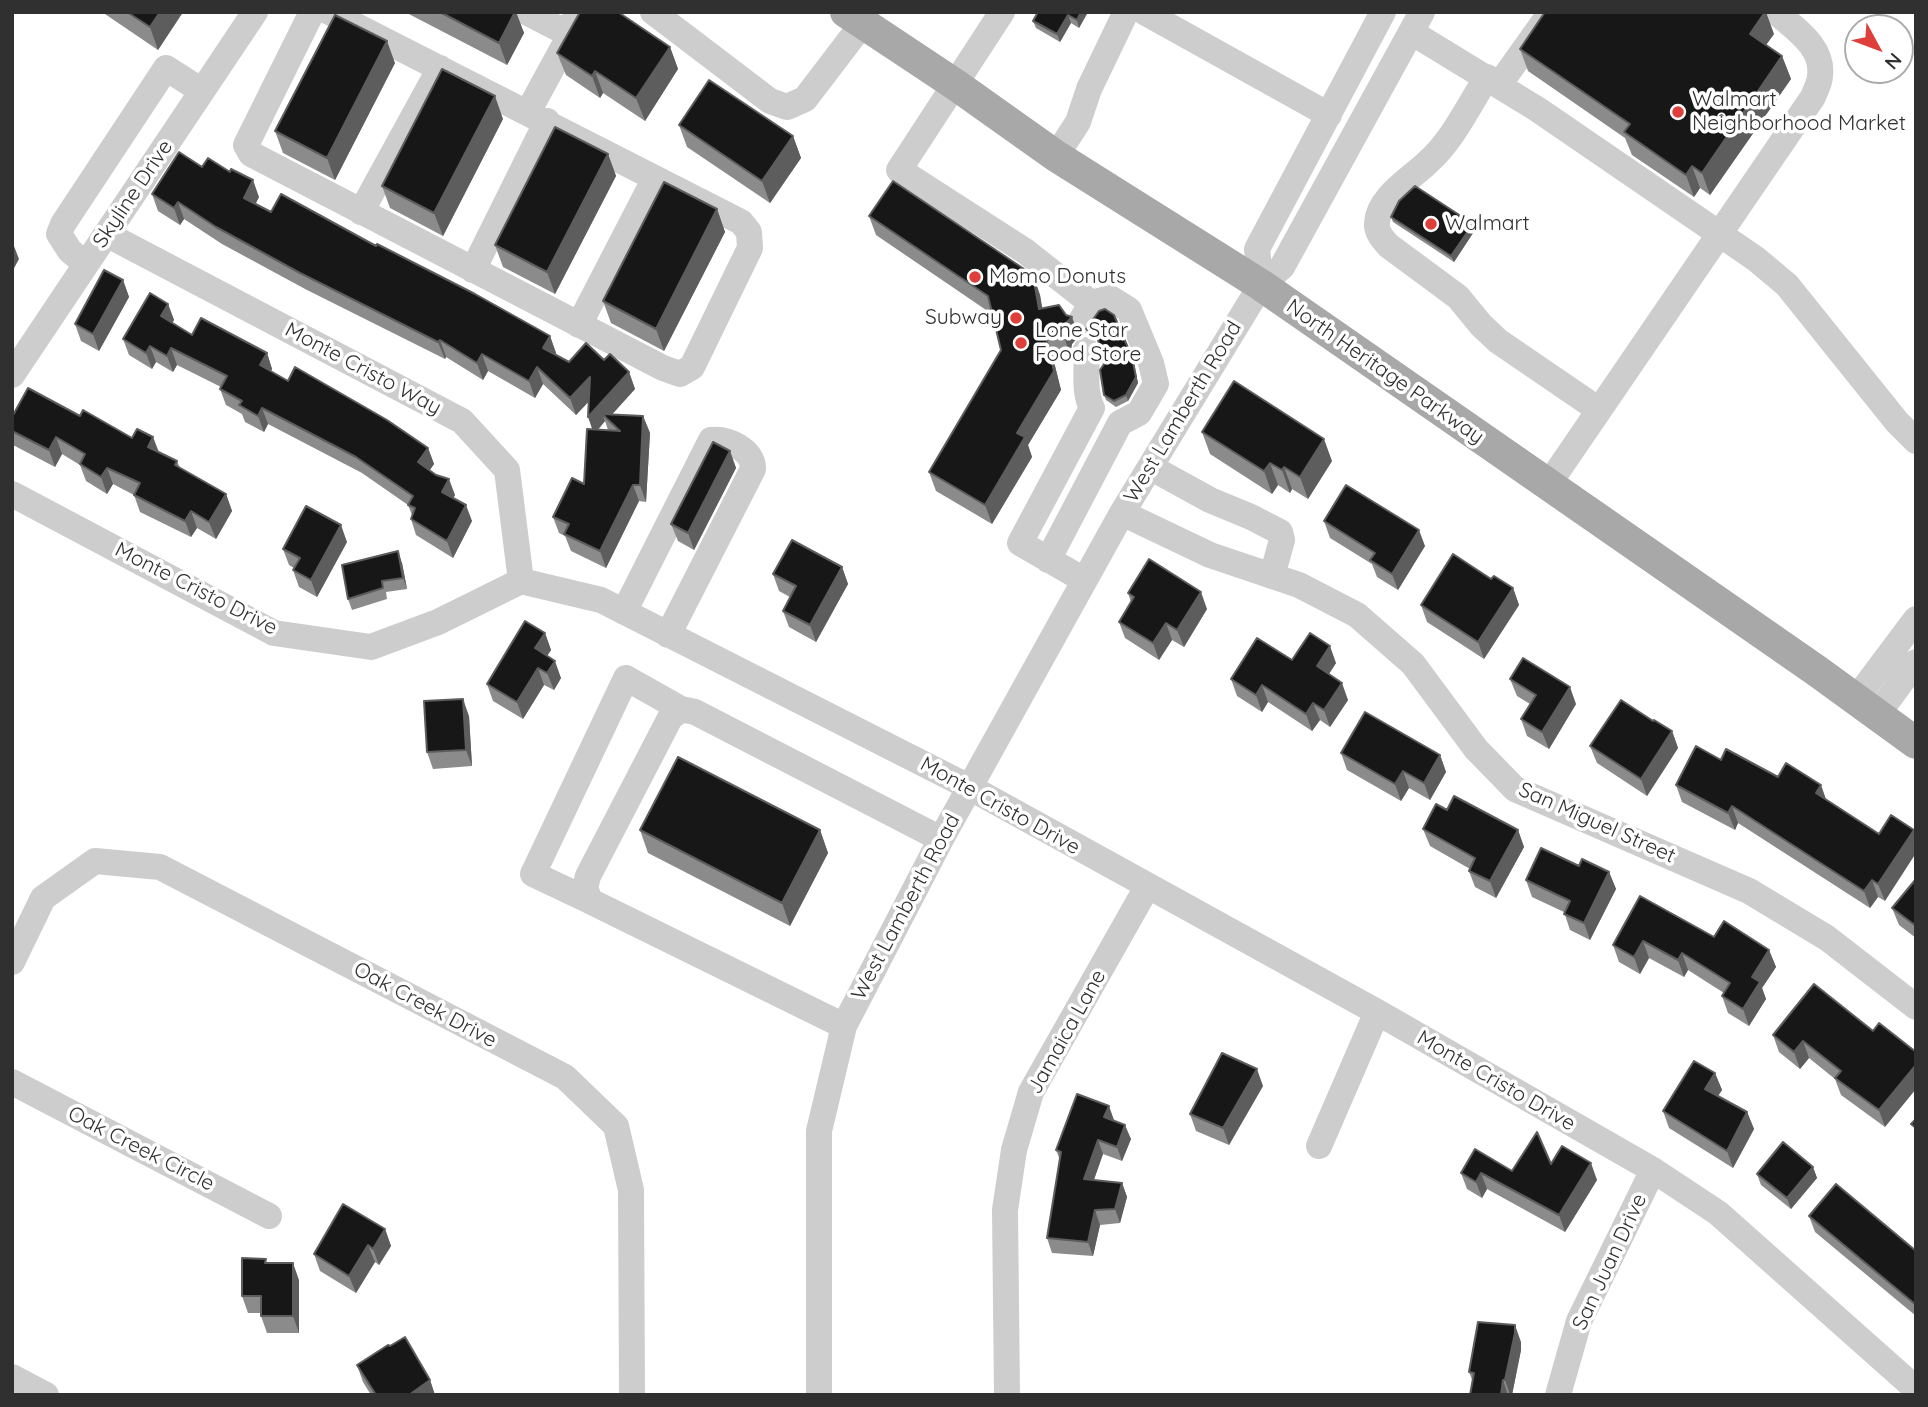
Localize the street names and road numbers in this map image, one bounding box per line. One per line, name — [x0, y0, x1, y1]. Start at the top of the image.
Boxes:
street label: Skyline Drive — [88, 135, 178, 253]
street label: North Heritage Parkway — [1281, 294, 1489, 450]
street label: Monte Cristo Way — [281, 317, 445, 421]
street label: West Lamberth Road — [1119, 317, 1247, 507]
street label: Monte Cristo Drive — [111, 537, 281, 641]
street label: Monte Cristo Drive — [916, 752, 1084, 860]
street label: San Miguel Street — [1515, 777, 1679, 869]
street label: West Lamberth Road — [846, 810, 966, 1004]
street label: Oak Creek Drive — [349, 957, 501, 1053]
street label: Jamaica Lane — [1022, 965, 1112, 1099]
street label: Monte Cristo Drive — [1412, 1025, 1580, 1137]
street label: Oak Creek Circle — [64, 1101, 218, 1197]
street label: San Juan Drive — [1567, 1190, 1653, 1334]

